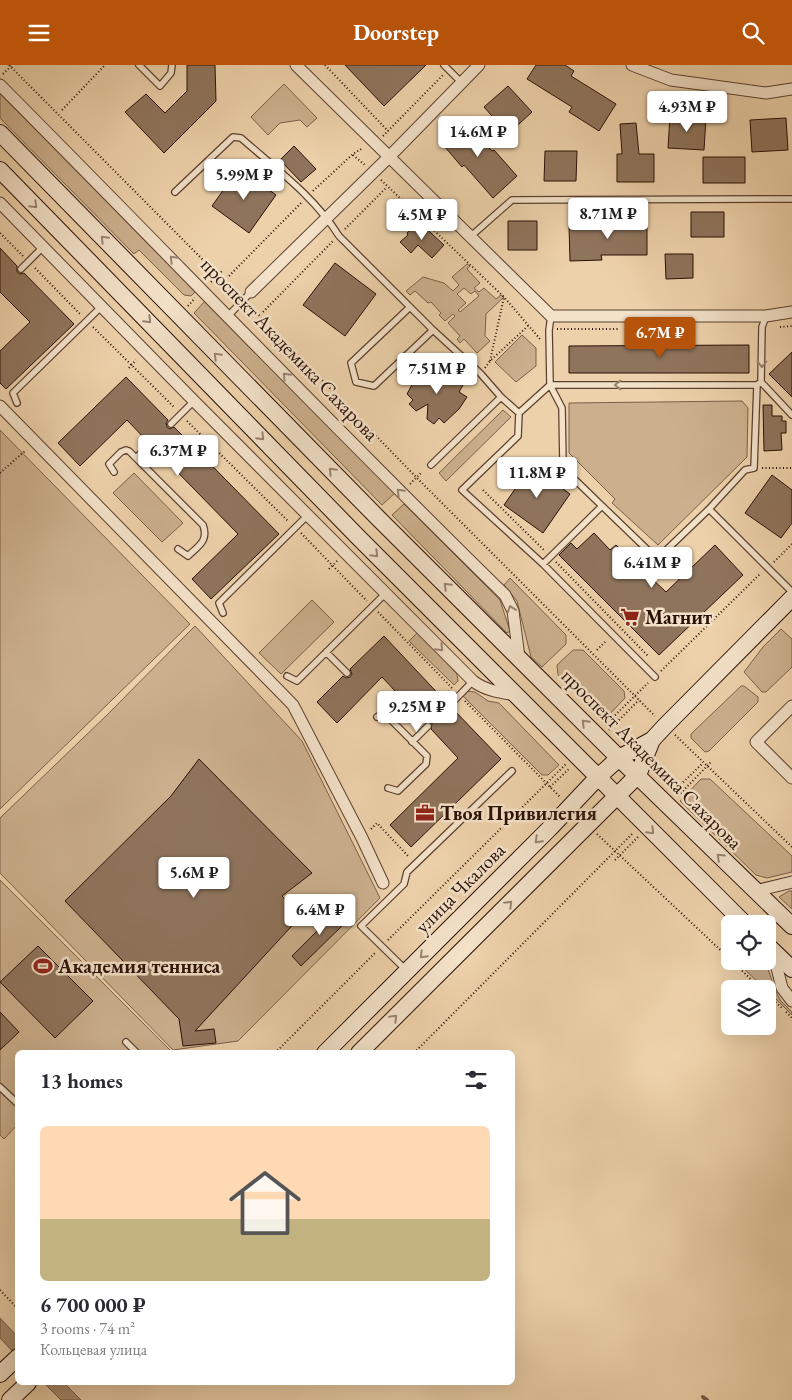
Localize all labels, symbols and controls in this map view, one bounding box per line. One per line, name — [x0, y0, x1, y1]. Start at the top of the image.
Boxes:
text: Doorstep — [353, 18, 439, 47]
icon: menu — [25, 19, 53, 47]
icon: search — [739, 19, 767, 47]
pin: 4.93M ₽ — [641, 91, 733, 133]
text: 4.93M ₽ — [658, 96, 716, 117]
pin: 14.6M ₽ — [432, 116, 524, 158]
text: 14.6M ₽ — [449, 121, 507, 142]
pin: 5.99M ₽ — [198, 159, 290, 201]
text: 5.99M ₽ — [215, 164, 273, 185]
pin: 8.71M ₽ — [562, 197, 654, 240]
one-way arrow — [28, 199, 37, 208]
pin: 4.5M ₽ — [381, 199, 463, 241]
text: 8.71M ₽ — [579, 203, 637, 224]
text: 4.5M ₽ — [397, 204, 447, 225]
one-way arrow — [101, 236, 110, 245]
street label: проспект Академика Сахарова — [195, 252, 385, 446]
one-way arrow — [170, 256, 179, 265]
one-way arrow — [142, 315, 151, 324]
pin: 6.7M ₽ — [619, 317, 701, 359]
text: 6.7M ₽ — [635, 322, 685, 343]
one-way arrow — [214, 352, 223, 361]
pin: 7.51M ₽ — [391, 353, 483, 395]
text: 7.51M ₽ — [408, 358, 466, 379]
one-way arrow — [757, 360, 767, 368]
one-way arrow — [283, 372, 292, 381]
one-way arrow — [614, 380, 622, 390]
one-way arrow — [255, 431, 264, 440]
pin: 6.37M ₽ — [132, 435, 224, 477]
text: 6.37M ₽ — [149, 440, 207, 461]
pin: 11.8M ₽ — [491, 457, 583, 499]
text: 11.8M ₽ — [508, 462, 566, 483]
one-way arrow — [328, 468, 337, 477]
one-way arrow — [397, 489, 406, 498]
pin: 6.41M ₽ — [606, 547, 698, 589]
one-way arrow — [369, 548, 378, 557]
text: 6.41M ₽ — [623, 552, 681, 573]
one-way arrow — [443, 583, 452, 592]
place label: Магнит — [645, 604, 712, 630]
one-way arrow — [506, 605, 516, 614]
supermarket icon: Магнит — [619, 606, 641, 628]
one-way arrow — [435, 642, 444, 651]
street label: проспект Академика Сахарова — [556, 663, 748, 855]
pin: 9.25M ₽ — [371, 691, 463, 733]
text: 9.25M ₽ — [388, 696, 446, 717]
one-way arrow — [581, 720, 590, 729]
place label: Твоя Привилегия — [440, 800, 597, 826]
office icon: Твоя Привилегия — [414, 802, 436, 824]
one-way arrow — [645, 825, 654, 834]
one-way arrow — [535, 835, 544, 844]
street label: улица Чкалова — [409, 837, 511, 939]
one-way arrow — [717, 854, 726, 863]
pin: 5.6M ₽ — [153, 857, 235, 899]
text: 5.6M ₽ — [169, 862, 219, 883]
pin: 6.4M ₽ — [279, 893, 361, 936]
text: 6.4M ₽ — [295, 899, 345, 920]
one-way arrow — [504, 901, 513, 910]
map controls — [721, 915, 776, 1035]
button: locate — [721, 915, 776, 970]
one-way arrow — [420, 950, 429, 959]
place label: Академия тенниса — [57, 953, 221, 979]
sports icon: Академия тенниса — [32, 955, 54, 977]
button: layers — [721, 980, 776, 1035]
one-way arrow — [388, 1015, 397, 1024]
icon: filters — [462, 1066, 490, 1094]
text: 13 homes — [40, 1067, 123, 1094]
icon: home — [220, 1158, 310, 1248]
text: 6 700 000 ₽ — [40, 1291, 146, 1318]
text: 3 rooms · 74 m² — [40, 1318, 135, 1339]
text: Кольцевая улица — [40, 1339, 147, 1360]

